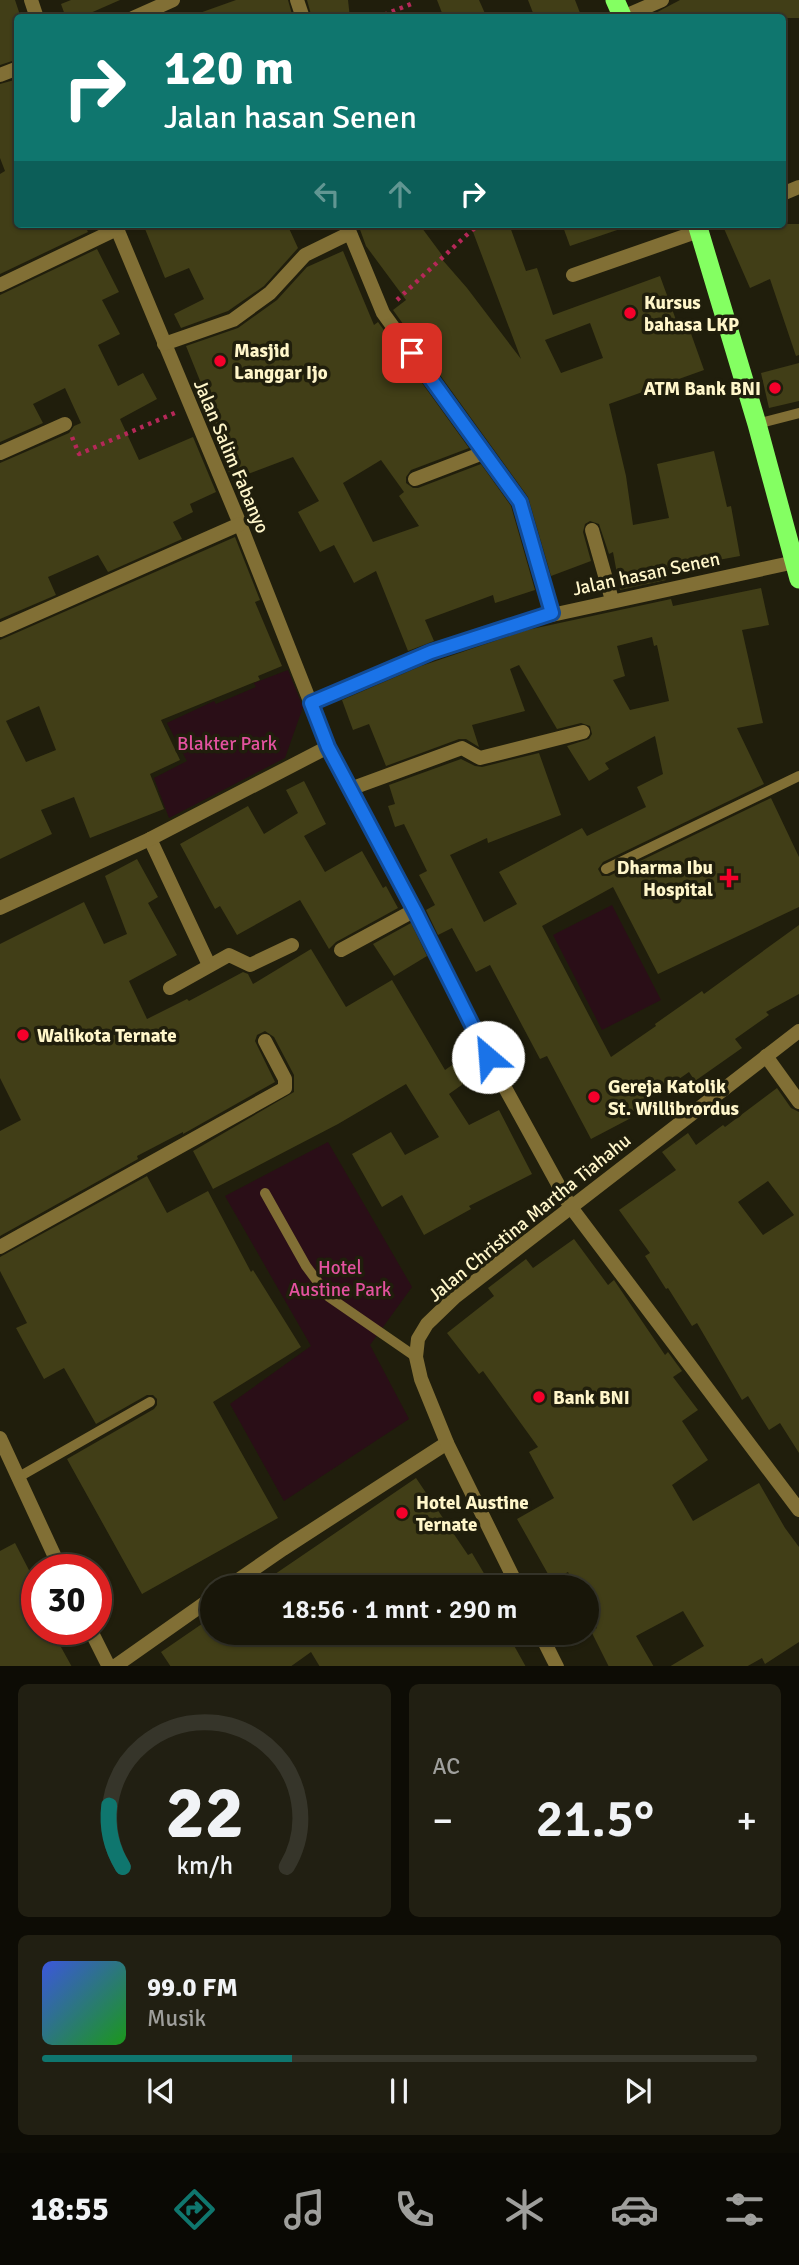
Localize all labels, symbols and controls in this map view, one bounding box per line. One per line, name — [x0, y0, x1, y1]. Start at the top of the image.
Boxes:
text: 120 m — [164, 38, 294, 98]
icon: right — [49, 42, 140, 133]
text: Jalan hasan Senen — [164, 98, 417, 137]
icon: left — [308, 175, 346, 213]
icon: ahead — [381, 175, 419, 213]
icon: right — [454, 175, 492, 213]
place label: Kursus bahasa LKP — [644, 291, 739, 337]
marker: Kursus bahasa LKP — [622, 305, 638, 321]
pin — [382, 323, 442, 383]
icon: arrive — [393, 334, 431, 372]
place label: Masjid Langgar Ijo — [234, 339, 328, 385]
marker: Masjid Langgar Ijo — [212, 353, 228, 369]
street label: Jalan Salim Fabanyo — [188, 376, 274, 537]
place label: ATM Bank BNI — [644, 377, 761, 401]
marker: ATM Bank BNI — [767, 380, 783, 396]
street label: Jalan hasan Senen — [570, 547, 722, 601]
park label: Blakter Park — [177, 732, 277, 756]
place label: Dharma Ibu Hospital — [617, 856, 713, 902]
marker: Dharma Ibu Hospital — [719, 868, 739, 888]
position arrow — [451, 1020, 525, 1094]
place label: Walikota Ternate — [37, 1024, 177, 1048]
marker: Walikota Ternate — [15, 1027, 31, 1043]
place label: Gereja Katolik St. Willibrordus — [608, 1075, 739, 1121]
marker: Gereja Katolik St. Willibrordus — [586, 1089, 602, 1105]
street label: Jalan Christina Martha Tiahahu — [423, 1128, 636, 1307]
park label: Hotel Austine Park — [289, 1256, 392, 1302]
place label: Bank BNI — [553, 1386, 630, 1410]
marker: Bank BNI — [531, 1389, 547, 1405]
place label: Hotel Austine Ternate — [416, 1491, 529, 1537]
marker: Hotel Austine Ternate — [394, 1505, 410, 1521]
speed limit sign: 30 — [21, 1554, 112, 1645]
text: 18:56 · 1 mnt · 290 m — [282, 1594, 517, 1626]
text: AC — [433, 1752, 460, 1781]
text: 22 — [165, 1769, 244, 1858]
text: 21.5° — [535, 1787, 654, 1851]
text: − — [433, 1797, 453, 1844]
text: + — [736, 1797, 757, 1844]
text: km/h — [176, 1849, 233, 1880]
text: 99.0 FM — [147, 1972, 238, 2004]
text: Musik — [147, 2004, 206, 2033]
icon: previous — [142, 2072, 180, 2110]
icon: pause — [380, 2072, 418, 2110]
icon: next — [619, 2072, 657, 2110]
icon: directions — [170, 2185, 219, 2234]
icon: music — [280, 2185, 329, 2234]
icon: phone — [390, 2185, 439, 2234]
icon: climate — [500, 2185, 549, 2234]
icon: car — [610, 2185, 659, 2234]
icon: filters — [720, 2185, 769, 2234]
text: 18:55 — [30, 2190, 109, 2229]

